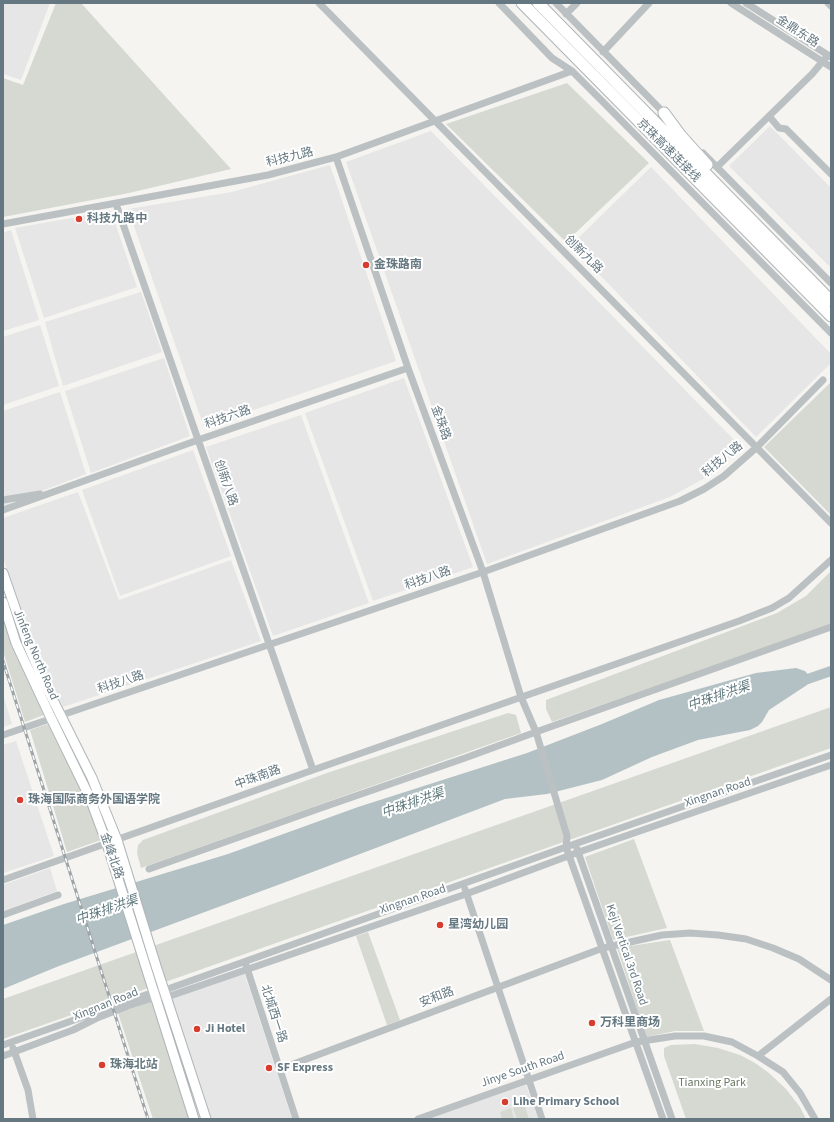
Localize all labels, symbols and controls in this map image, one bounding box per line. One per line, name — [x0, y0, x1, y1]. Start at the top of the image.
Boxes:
street label: 金鼎东路 — [773, 13, 821, 51]
street label: 京珠高速连接线 — [633, 116, 703, 186]
street label: 科技九路 — [265, 145, 315, 171]
place label: 科技九路中 — [87, 212, 147, 226]
marker: 科技九路中 — [74, 214, 84, 224]
street label: 创新九路 — [561, 233, 605, 277]
place label: 金珠路南 — [374, 258, 422, 272]
marker: 金珠路南 — [361, 260, 371, 270]
street label: 科技六路 — [203, 403, 253, 433]
street label: 金珠路 — [427, 404, 453, 442]
street label: 科技八路 — [700, 439, 746, 481]
street label: 创新八路 — [210, 458, 240, 508]
street label: 科技八路 — [403, 564, 453, 594]
street label: Jinfeng North Road — [9, 608, 61, 702]
street label: 科技八路 — [96, 669, 146, 697]
water label: 中珠排洪渠 — [686, 679, 752, 715]
street label: 中珠南路 — [233, 763, 283, 793]
street label: Xingnan Road — [683, 775, 753, 811]
water label: 中珠排洪渠 — [380, 786, 446, 822]
place label: 珠海国际商务外国语学院 — [28, 793, 160, 807]
marker: 珠海国际商务外国语学院 — [15, 795, 25, 805]
street label: 金峰北路 — [96, 831, 126, 881]
street label: Xingnan Road — [378, 882, 448, 918]
water label: 中珠排洪渠 — [74, 893, 140, 929]
street label: Keji Vertical 3rd Road — [602, 903, 650, 1007]
place label: 星湾幼儿园 — [448, 918, 508, 932]
marker: 星湾幼儿园 — [435, 920, 445, 930]
street label: 北城西一路 — [257, 983, 289, 1045]
street label: Xingnan Road — [71, 985, 141, 1025]
street label: 安和路 — [418, 985, 456, 1011]
place label: 万科里商场 — [600, 1016, 660, 1030]
marker: 万科里商场 — [587, 1018, 597, 1028]
place label: Ji Hotel — [205, 1022, 245, 1036]
marker: Ji Hotel — [192, 1024, 202, 1034]
street label: Jinye South Road — [479, 1049, 567, 1091]
place label: 珠海北站 — [110, 1058, 158, 1072]
marker: 珠海北站 — [97, 1060, 107, 1070]
place label: SF Express — [277, 1061, 333, 1075]
marker: SF Express — [264, 1063, 274, 1073]
park label: Tianxing Park — [678, 1076, 746, 1090]
place label: Lihe Primary School — [513, 1095, 619, 1109]
marker: Lihe Primary School — [500, 1097, 510, 1107]

